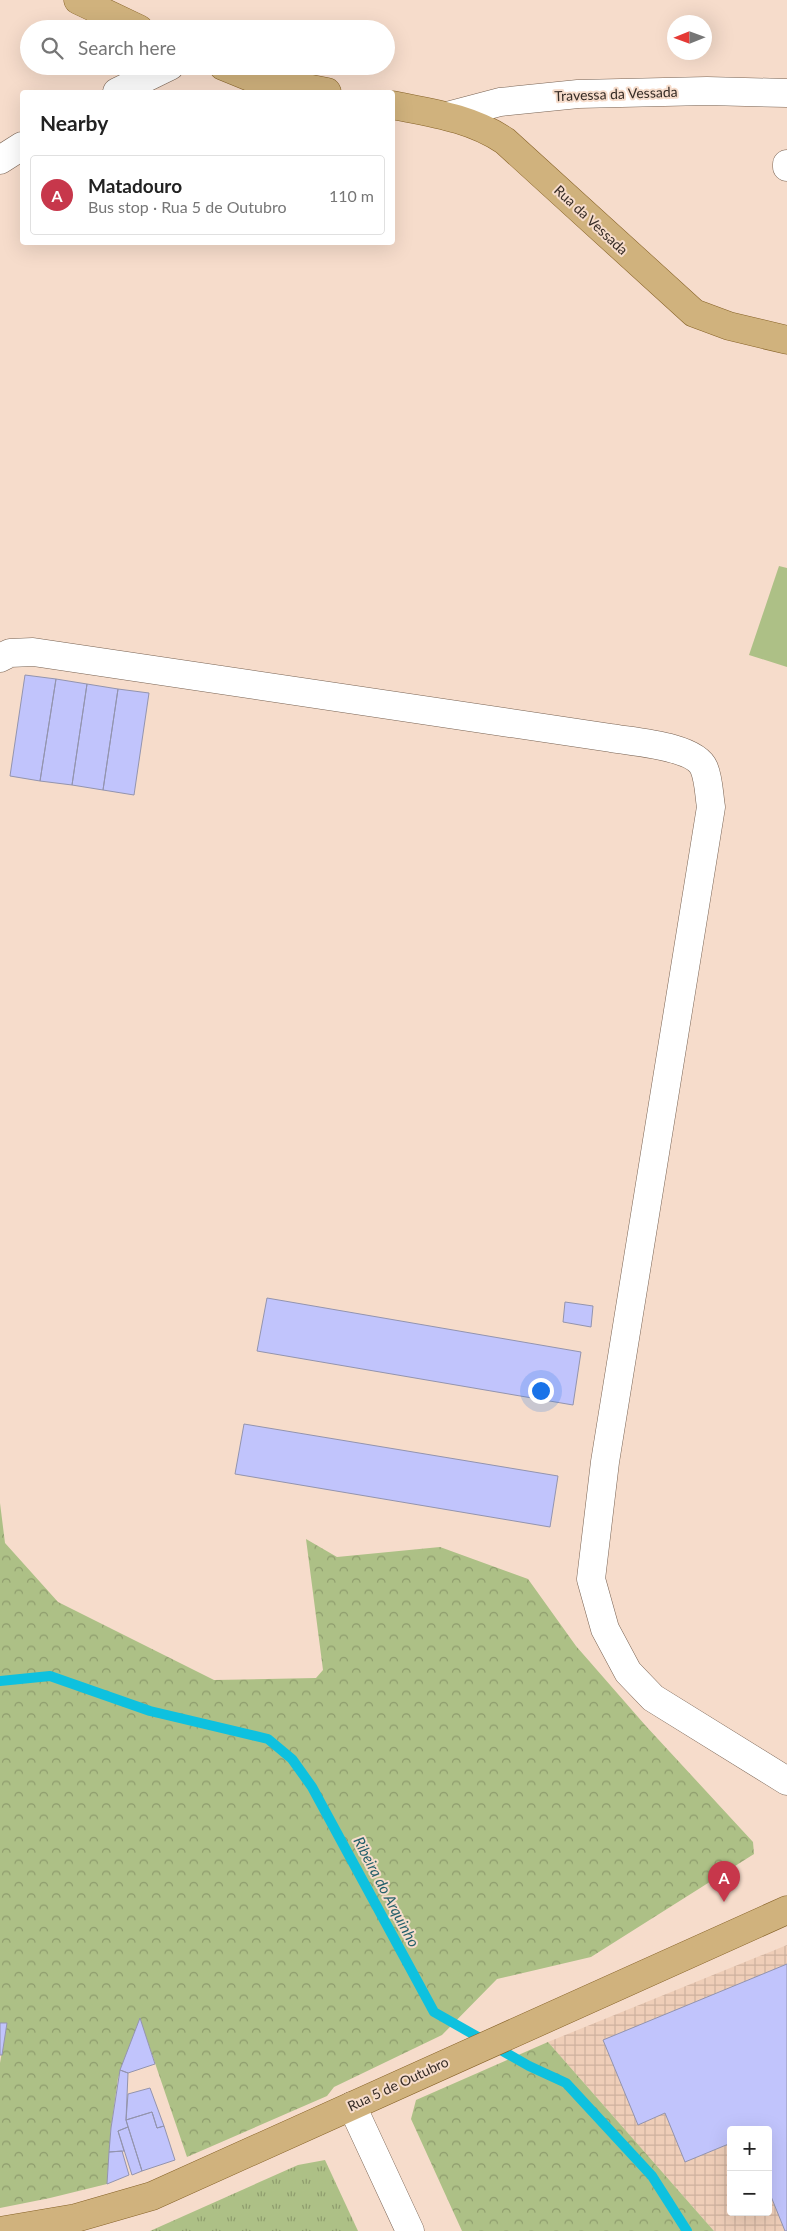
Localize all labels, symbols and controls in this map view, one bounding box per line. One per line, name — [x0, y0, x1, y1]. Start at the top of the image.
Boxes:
north arrow — [667, 15, 712, 60]
search box — [20, 20, 395, 75]
icon: search — [38, 34, 66, 62]
text: Search here — [78, 36, 176, 59]
street label: Travessa da Vessada — [554, 83, 678, 104]
text: Nearby — [40, 110, 108, 135]
text: Matadouro — [88, 174, 182, 197]
street label: Rua da Vessada — [551, 181, 632, 258]
text: A — [51, 186, 63, 205]
text: 110 m — [329, 186, 374, 205]
text: Bus stop · Rua 5 de Outubro — [88, 197, 286, 216]
your location — [528, 1378, 554, 1404]
water label: Ribeira do Arquinho — [350, 1833, 424, 1950]
pin: A — [708, 1861, 740, 1902]
street label: Rua 5 de Outubro — [344, 2053, 451, 2114]
map controls — [727, 2126, 772, 2216]
button: + — [727, 2126, 772, 2171]
button: − — [727, 2171, 772, 2216]

